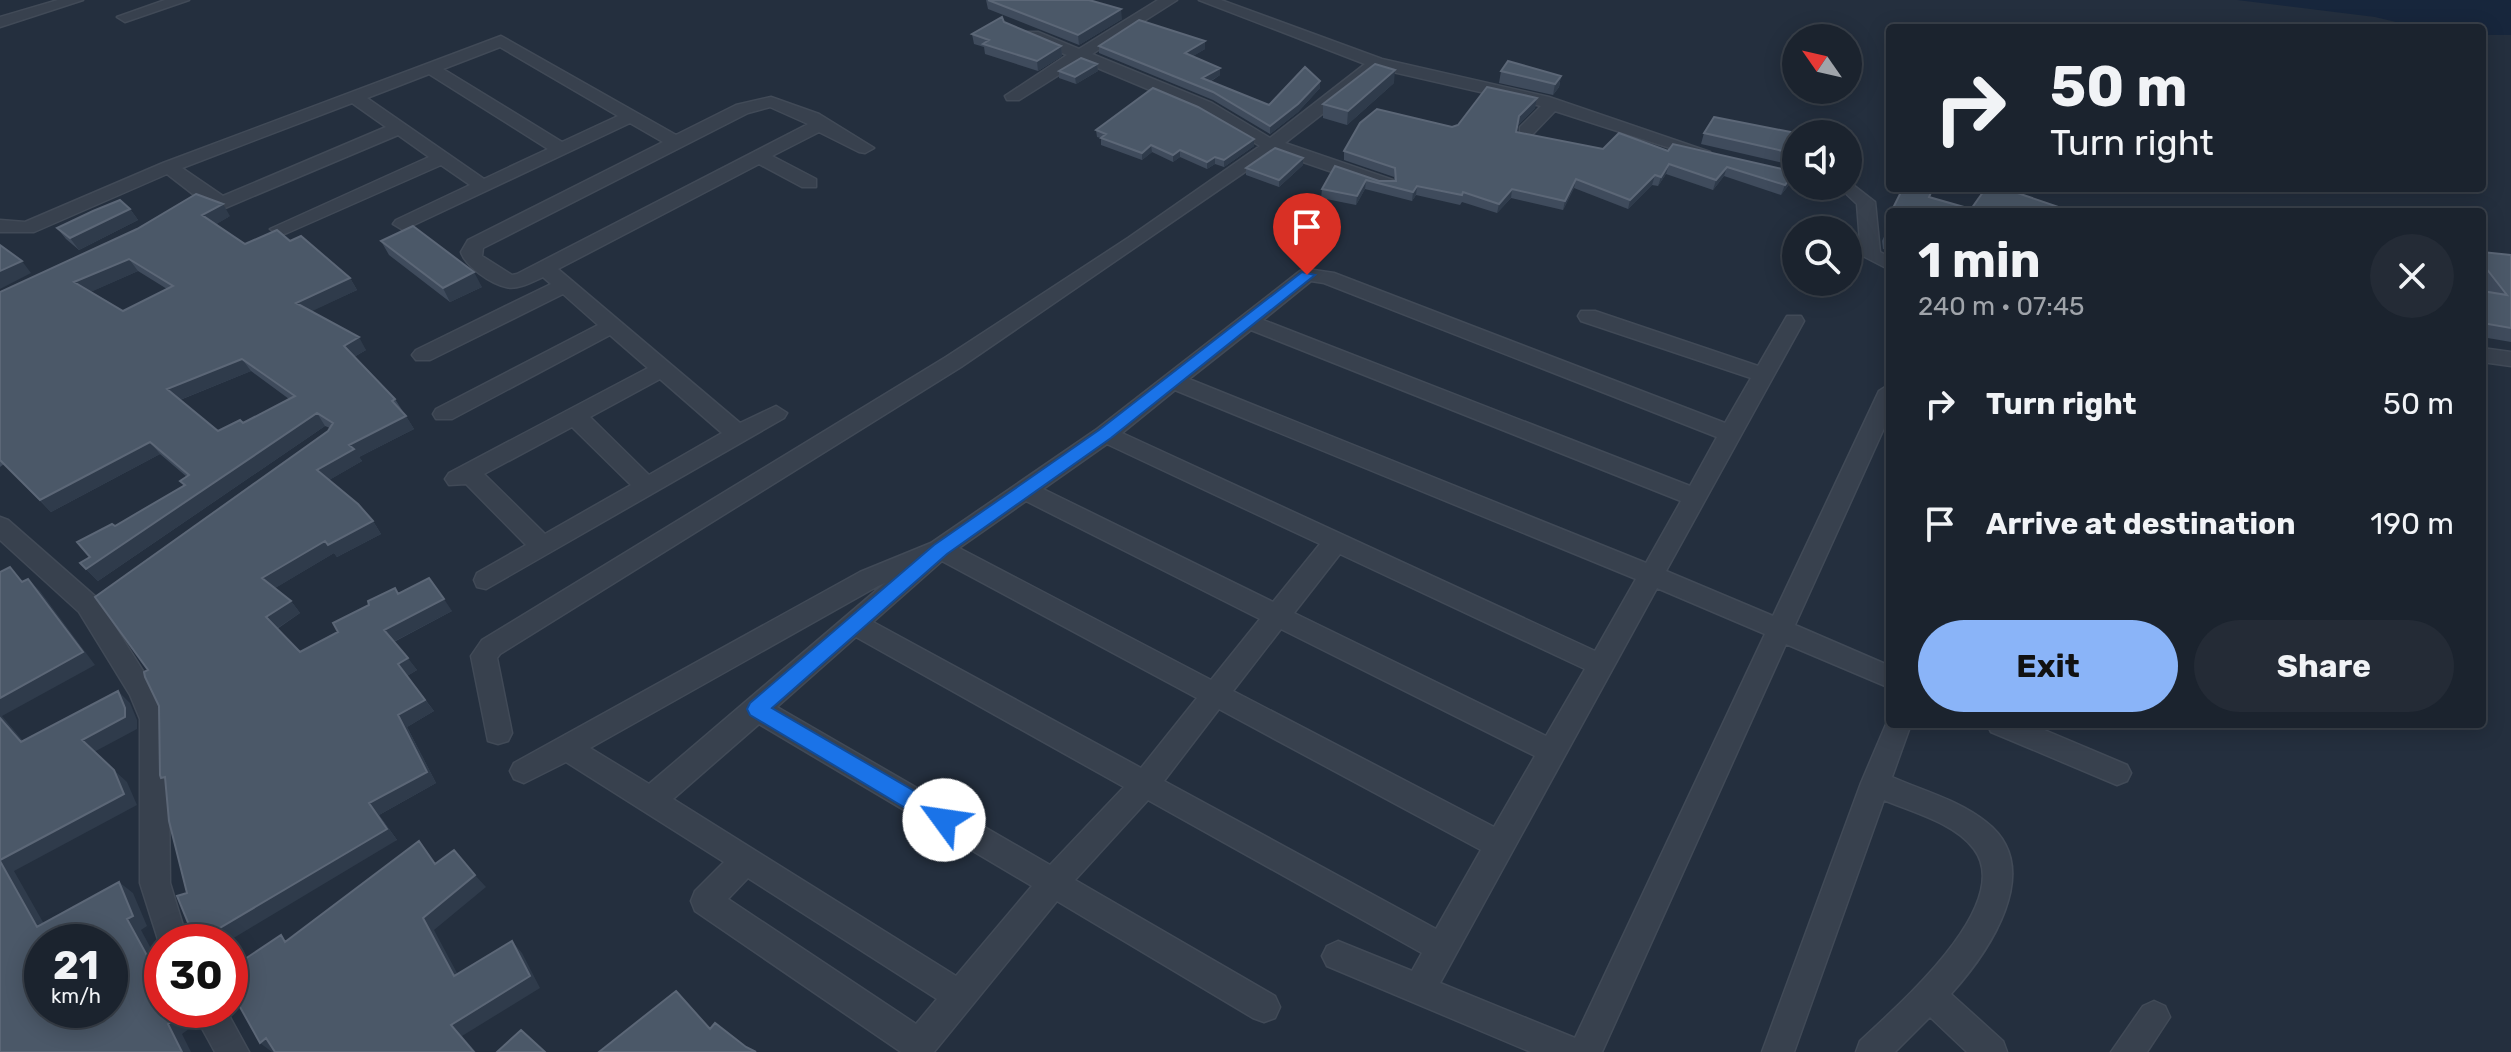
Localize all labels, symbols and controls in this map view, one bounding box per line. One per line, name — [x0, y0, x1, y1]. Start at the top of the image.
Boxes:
north arrow — [1782, 24, 1862, 104]
map controls — [1782, 24, 1862, 296]
text: 50 m — [2050, 54, 2187, 120]
icon: right — [1918, 56, 2022, 160]
button: sound — [1782, 120, 1862, 200]
text: Turn right — [2050, 121, 2214, 164]
pin — [1273, 193, 1341, 275]
icon: arrive — [1285, 205, 1329, 249]
button: search — [1782, 216, 1862, 296]
text: 1 min — [1918, 232, 2041, 289]
button: close — [2370, 234, 2454, 318]
text: 240 m · 07:45 — [1918, 291, 2085, 322]
icon: right — [1918, 382, 1962, 426]
text: Turn right — [1986, 386, 2137, 422]
text: 50 m — [2383, 386, 2454, 422]
icon: arrive — [1918, 502, 1962, 546]
text: Arrive at destination — [1986, 506, 2296, 542]
text: 190 m — [2370, 506, 2454, 542]
button: Exit — [1918, 620, 2178, 712]
button: Share — [2194, 620, 2454, 712]
position arrow — [902, 778, 986, 862]
speed limit sign: 30 — [144, 924, 248, 1028]
text: 21 — [53, 942, 99, 989]
text: km/h — [51, 984, 101, 1008]

